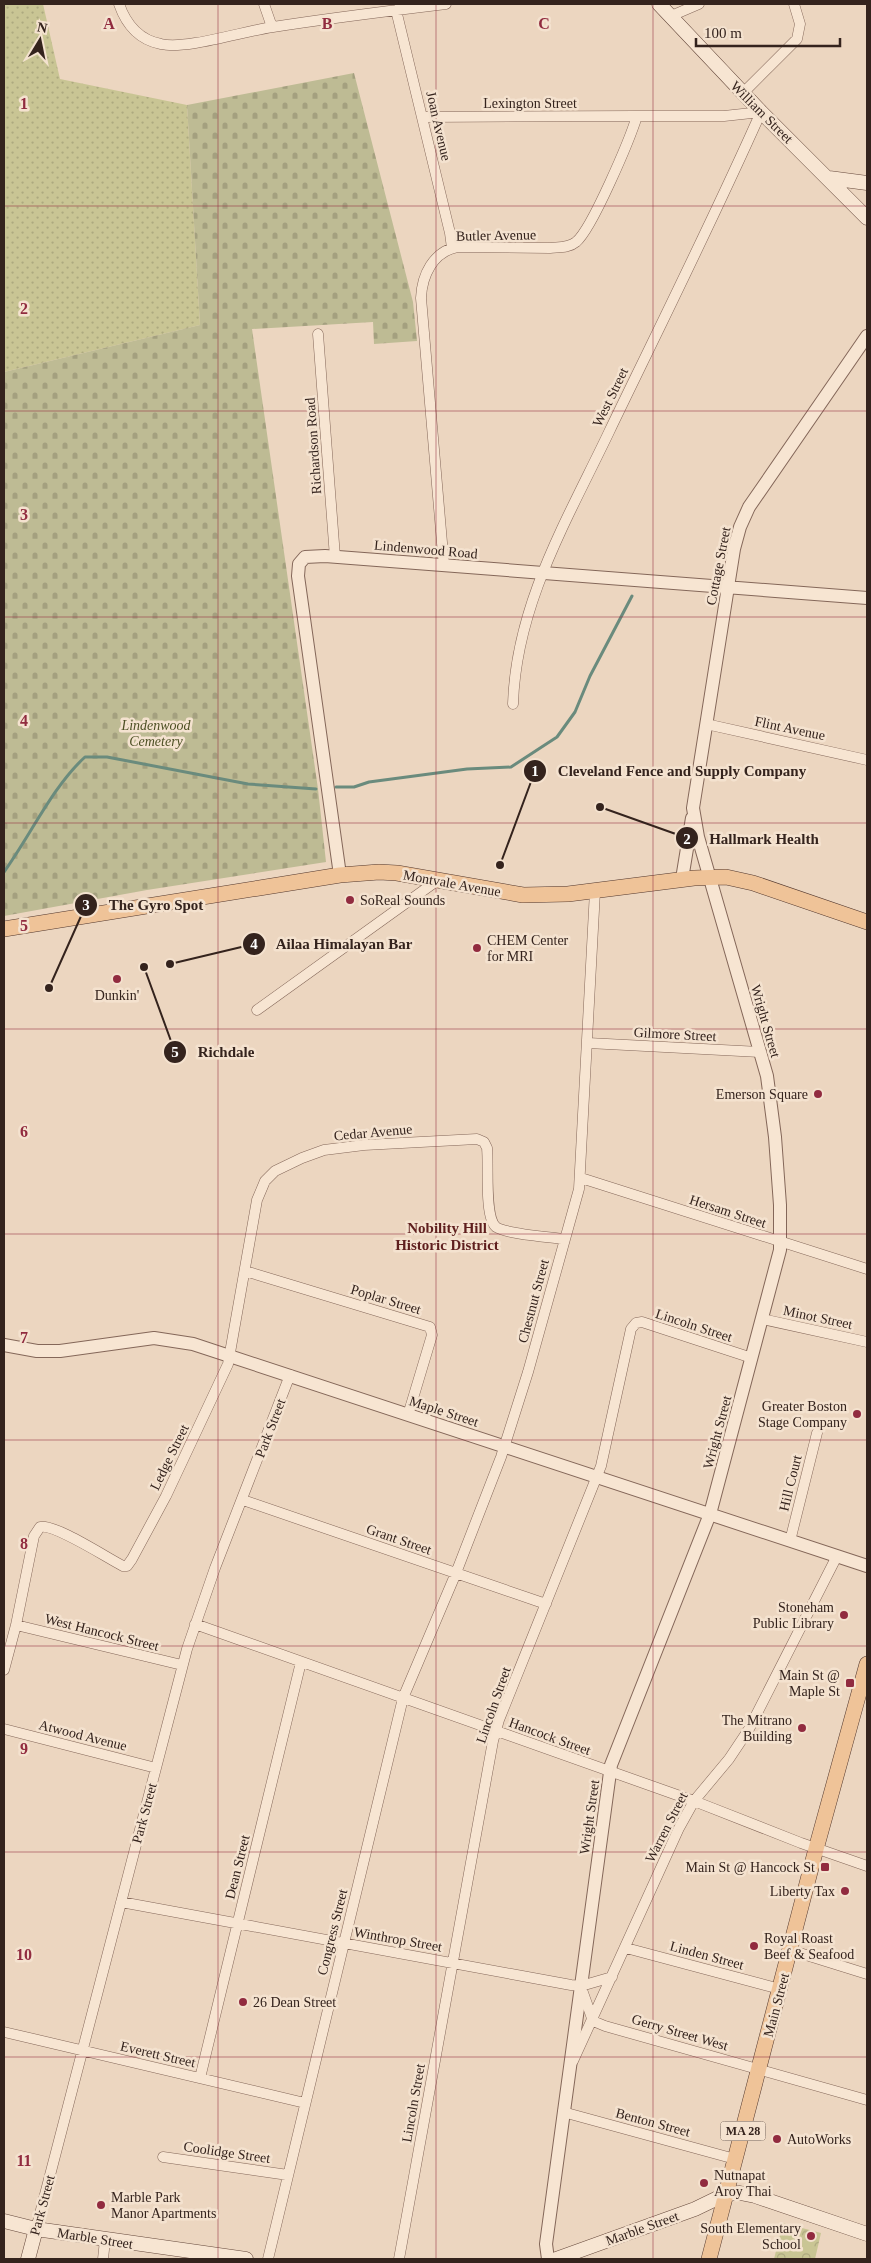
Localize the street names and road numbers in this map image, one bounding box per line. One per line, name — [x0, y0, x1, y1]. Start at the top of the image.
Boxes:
street label: William Street — [728, 78, 796, 147]
street label: Joan Avenue — [423, 90, 454, 162]
street label: Lexington Street — [483, 96, 577, 111]
street label: Butler Avenue — [456, 227, 536, 244]
street label: West Street — [590, 365, 631, 429]
street label: Richardson Road — [303, 397, 324, 495]
street label: Cottage Street — [704, 525, 733, 607]
street label: Lindenwood Road — [374, 538, 478, 561]
street label: Flint Avenue — [753, 714, 827, 743]
street label: Montvale Avenue — [402, 868, 502, 899]
street label: Wright Street — [748, 983, 783, 1059]
street label: Gilmore Street — [633, 1025, 717, 1044]
street label: Cedar Avenue — [333, 1122, 413, 1143]
street label: Hersam Street — [688, 1192, 768, 1231]
street label: Chestnut Street — [515, 1258, 552, 1345]
street label: Poplar Street — [349, 1282, 423, 1317]
street label: Minot Street — [782, 1303, 854, 1332]
street label: Lincoln Street — [654, 1306, 734, 1345]
street label: Maple Street — [407, 1393, 480, 1430]
street label: Wright Street — [701, 1394, 734, 1470]
street label: Park Street — [252, 1397, 289, 1460]
street label: Ledge Street — [147, 1422, 192, 1492]
street label: Hill Court — [776, 1453, 805, 1513]
street label: Grant Street — [364, 1521, 434, 1558]
street label: West Hancock Street — [43, 1611, 161, 1654]
street label: Lincoln Street — [473, 1665, 514, 1745]
street label: Hancock Street — [507, 1715, 593, 1758]
street label: Atwood Avenue — [37, 1717, 129, 1754]
street label: Wright Street — [577, 1779, 602, 1855]
street label: Park Street — [129, 1781, 160, 1845]
street label: Warren Street — [642, 1789, 691, 1865]
street label: Dean Street — [222, 1833, 253, 1901]
street label: Congress Street — [315, 1887, 350, 1977]
street label: Winthrop Street — [353, 1924, 443, 1955]
street label: Linden Street — [668, 1938, 746, 1973]
street label: Main Street — [761, 1971, 792, 2039]
street label: Gerry Street West — [630, 2012, 730, 2053]
street label: Everett Street — [119, 2039, 197, 2070]
street label: Lincoln Street — [399, 2062, 428, 2144]
street label: Benton Street — [614, 2105, 692, 2140]
road number: MA 28 — [720, 2122, 766, 2140]
street label: Coolidge Street — [183, 2139, 271, 2166]
street label: Park Street — [27, 2173, 58, 2237]
street label: Marble Street — [604, 2208, 681, 2249]
street label: Marble Street — [56, 2225, 134, 2252]

